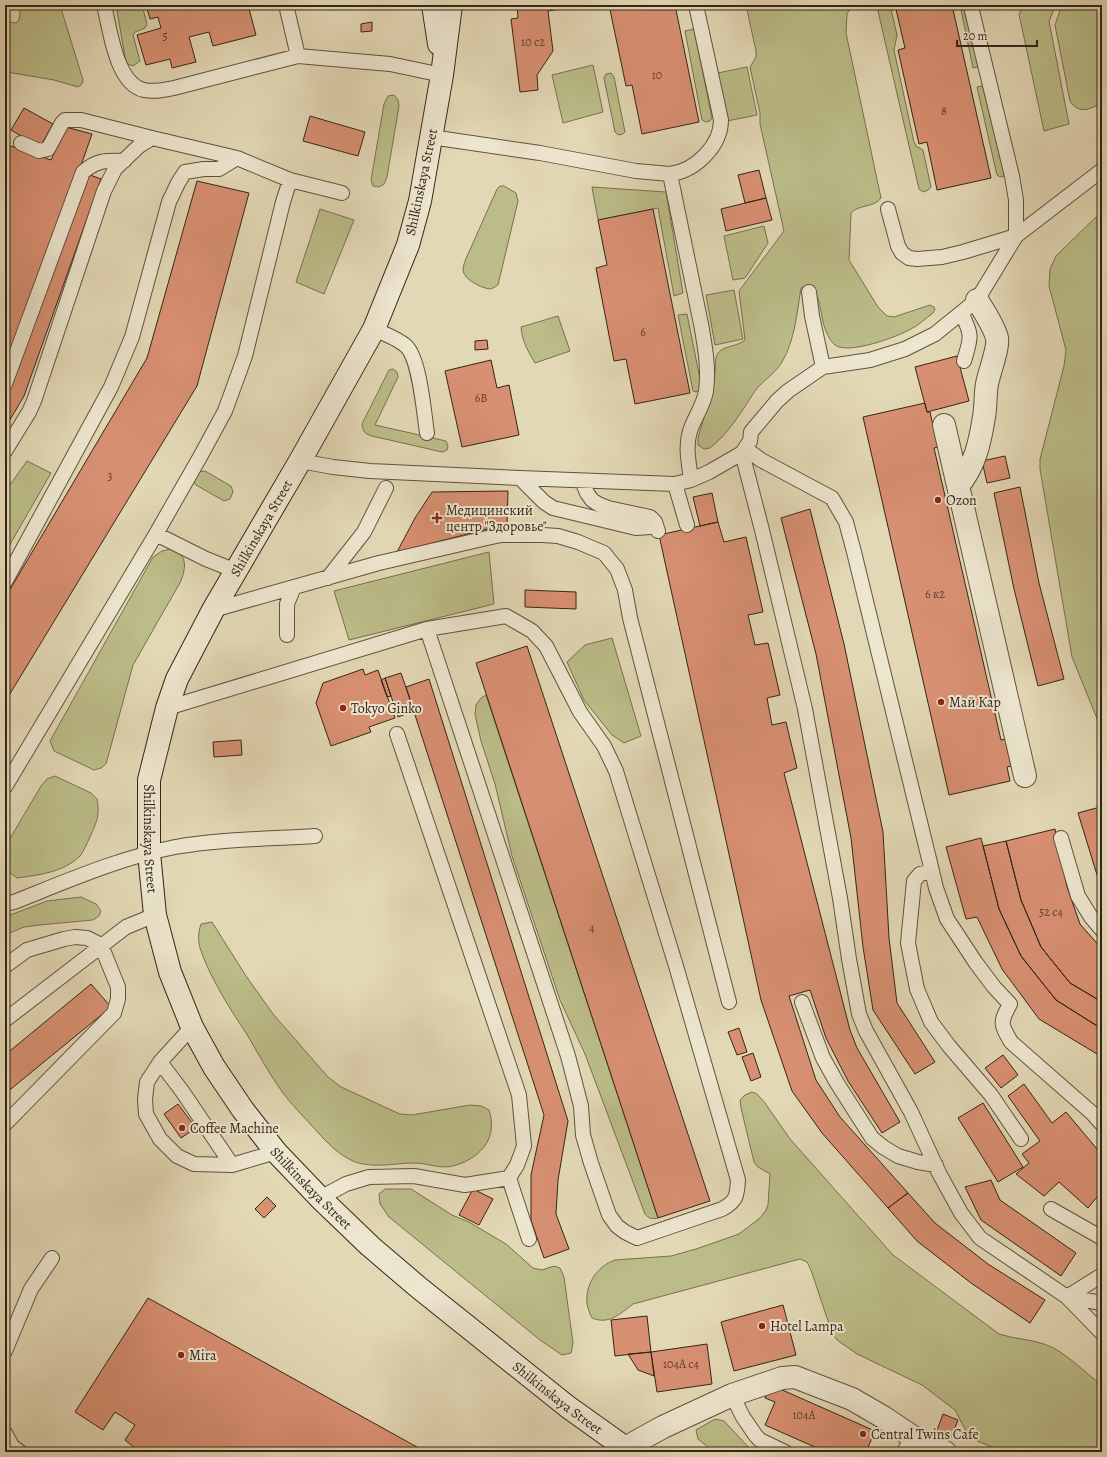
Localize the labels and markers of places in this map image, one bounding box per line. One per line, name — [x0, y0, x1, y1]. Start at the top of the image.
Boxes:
place label: Ozon — [946, 491, 977, 510]
marker: Ozon — [933, 495, 943, 505]
place label: Медицинский центр "Здоровье" — [446, 501, 547, 536]
marker: Медицинский центр "Здоровье" — [431, 512, 443, 524]
place label: Май Кар — [949, 693, 1001, 712]
marker: Май Кар — [936, 697, 946, 707]
place label: Tokyo Ginko — [351, 699, 422, 718]
marker: Tokyo Ginko — [338, 703, 348, 713]
place label: Coffee Machine — [190, 1119, 279, 1138]
marker: Coffee Machine — [177, 1123, 187, 1133]
place label: Hotel Lampa — [770, 1317, 844, 1336]
marker: Hotel Lampa — [757, 1321, 767, 1331]
place label: Mira — [189, 1346, 217, 1365]
marker: Mira — [176, 1350, 186, 1360]
place label: Central Twins Cafe — [871, 1425, 979, 1444]
marker: Central Twins Cafe — [858, 1429, 868, 1439]

